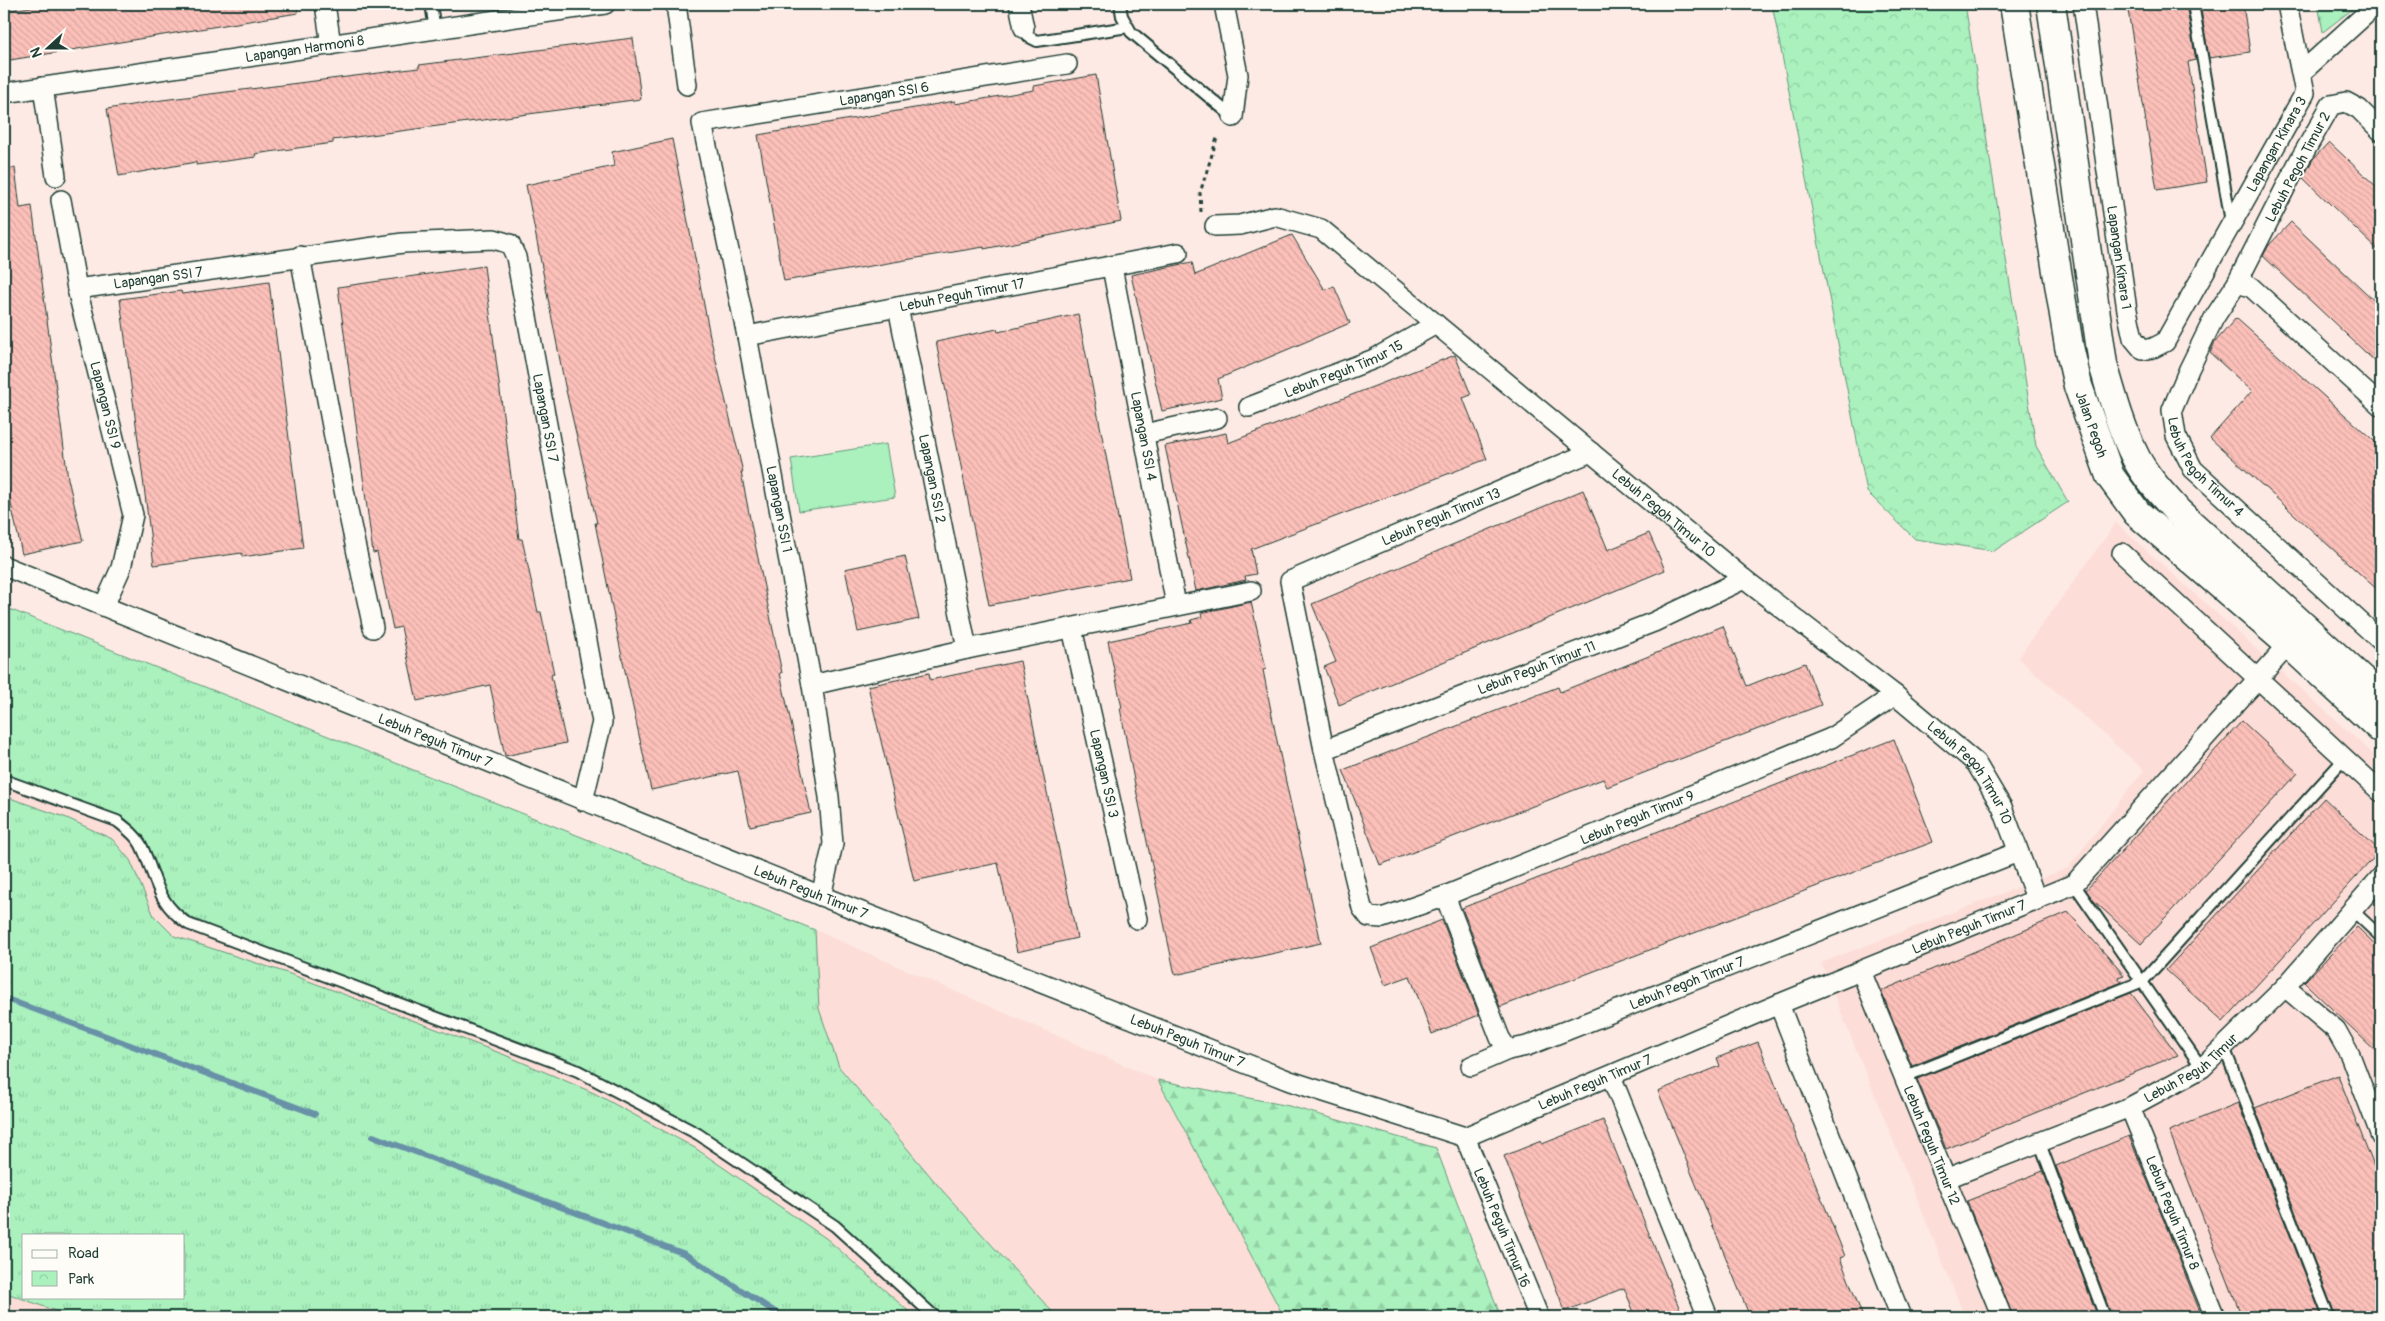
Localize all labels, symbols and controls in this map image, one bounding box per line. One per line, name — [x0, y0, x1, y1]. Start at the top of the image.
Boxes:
north arrow — [22, 22, 72, 72]
street label: Lapangan Harmoni 8 — [244, 31, 365, 66]
text: N — [27, 45, 46, 60]
street label: Lapangan SSI 6 — [838, 78, 930, 109]
street label: Lapangan Kinara 3 — [2243, 93, 2310, 195]
street label: Lebuh Pegoh Timur 2 — [2262, 109, 2334, 225]
street label: Lapangan Kinara 1 — [2104, 204, 2135, 310]
street label: Lapangan SSI 7 — [112, 263, 204, 292]
street label: Lebuh Peguh Timur 17 — [898, 274, 1027, 315]
street label: Lebuh Peguh Timur 15 — [1282, 336, 1406, 401]
street label: Lapangan SSI 9 — [87, 359, 125, 451]
street label: Lapangan SSI 7 — [529, 372, 562, 464]
street label: Jalan Pegoh — [2072, 389, 2111, 460]
street label: Lapangan SSI 4 — [1127, 390, 1161, 482]
street label: Lebuh Pegoh Timur 4 — [2165, 416, 2248, 520]
street label: Lapangan SSI 2 — [915, 433, 950, 525]
street label: Lapangan SSI 1 — [762, 464, 796, 554]
street label: Lebuh Pegoh Timur 10 — [1608, 465, 1719, 561]
street label: Lebuh Peguh Timur 13 — [1379, 484, 1503, 550]
street label: Lebuh Peguh Timur 11 — [1475, 637, 1598, 698]
street label: Lebuh Peguh Timur 7 — [376, 710, 495, 771]
street label: Lebuh Pegoh Timur 10 — [1924, 717, 2016, 826]
street label: Lapangan SSI 3 — [1086, 727, 1123, 820]
street label: Lebuh Peguh Timur 9 — [1578, 787, 1696, 848]
street label: Lebuh Peguh Timur 7 — [751, 861, 871, 922]
street label: Lebuh Peguh Timur 7 — [1909, 896, 2029, 958]
street label: Lebuh Pegoh Timur 7 — [1627, 952, 1747, 1013]
street label: Lebuh Peguh Timur 7 — [1128, 1010, 1248, 1071]
street label: Lebuh Peguh Timur — [2141, 1030, 2241, 1106]
street label: Lebuh Peguh Timur 7 — [1535, 1050, 1655, 1114]
street label: Lebuh Peguh Timur 12 — [1900, 1083, 1964, 1208]
street label: Lebuh Peguh Timur 8 — [2142, 1153, 2203, 1272]
street label: Lebuh Peguh Timur 16 — [1470, 1165, 1534, 1290]
legend — [22, 1234, 185, 1298]
text: Road — [68, 1244, 99, 1263]
text: Park — [68, 1270, 95, 1289]

